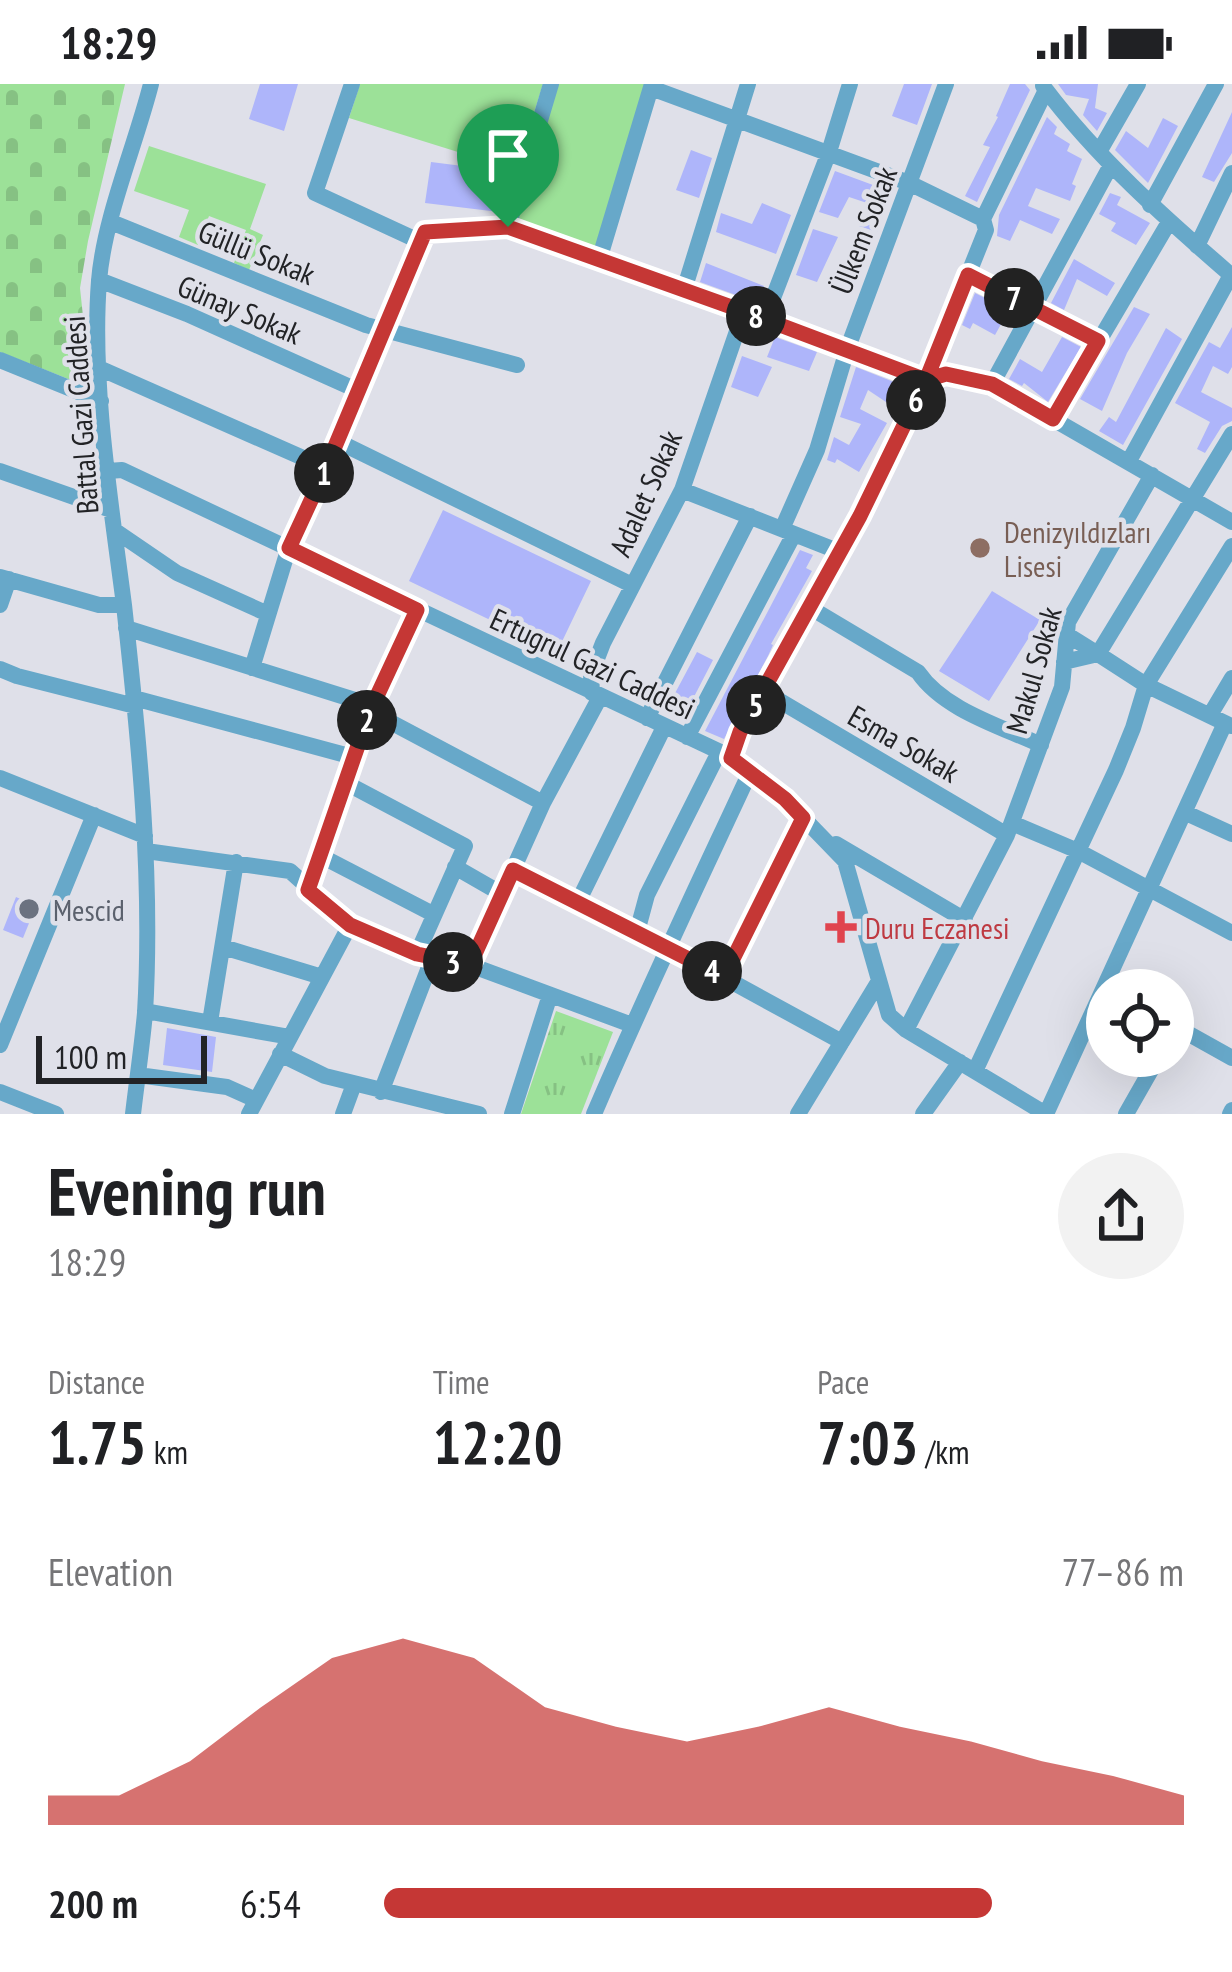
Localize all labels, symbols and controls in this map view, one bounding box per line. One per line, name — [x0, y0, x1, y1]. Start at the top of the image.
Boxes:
text: 18:29 — [60, 13, 157, 71]
pin — [457, 104, 559, 227]
icon: arrive — [475, 122, 541, 188]
street label: Ülkem Sokak — [821, 160, 905, 299]
street label: Güllü Sokak — [193, 211, 321, 293]
street label: Günay Sokak — [172, 265, 308, 353]
pin: 7 — [984, 268, 1044, 328]
text: 7 — [1006, 276, 1022, 319]
pin: 8 — [726, 286, 786, 346]
text: 8 — [748, 294, 764, 337]
street label: Battal Gazi Caddesi — [54, 314, 106, 516]
pin: 6 — [886, 370, 946, 430]
text: 6 — [908, 378, 924, 421]
street label: Adalet Sokak — [600, 423, 690, 562]
pin: 1 — [294, 443, 354, 503]
text: 1 — [316, 451, 332, 494]
place label: Denizyıldızları Lisesi — [1004, 512, 1151, 585]
marker: Denizyıldızları Lisesi — [967, 535, 993, 561]
street label: Ertugrul Gazi Caddesi — [484, 599, 702, 727]
street label: Makul Sokak — [996, 602, 1070, 738]
pin: 5 — [726, 675, 786, 735]
text: 5 — [748, 683, 764, 726]
pin: 2 — [337, 690, 397, 750]
street label: Esma Sokak — [841, 696, 967, 791]
text: 2 — [359, 698, 375, 741]
place label: Mescid — [53, 890, 125, 929]
marker: Mescid — [16, 896, 42, 922]
place label: Duru Eczanesi — [865, 908, 1010, 947]
marker: Duru Eczanesi — [828, 914, 854, 940]
pin: 3 — [423, 932, 483, 992]
text: 3 — [445, 940, 461, 983]
pin: 4 — [682, 941, 742, 1001]
text: 4 — [704, 949, 720, 992]
map controls — [1086, 969, 1194, 1077]
button: locate — [1086, 969, 1194, 1077]
scale bar — [36, 1030, 207, 1083]
text: 100 m — [54, 1035, 127, 1078]
text: Evening run — [48, 1148, 326, 1233]
button: share — [1058, 1153, 1184, 1279]
text: 18:29 — [48, 1236, 126, 1287]
text: Distance — [48, 1360, 145, 1403]
text: Time — [433, 1360, 490, 1403]
text: Pace — [817, 1360, 869, 1403]
text: 1.75 — [48, 1403, 147, 1481]
text: 12:20 — [433, 1403, 562, 1481]
text: 7:03 — [817, 1403, 918, 1481]
text: km — [147, 1430, 188, 1473]
text: /km — [918, 1430, 969, 1473]
text: Elevation — [48, 1546, 173, 1597]
text: 77–86 m — [1061, 1546, 1184, 1597]
text: 200 m — [48, 1878, 138, 1929]
text: 6:54 — [240, 1878, 301, 1929]

